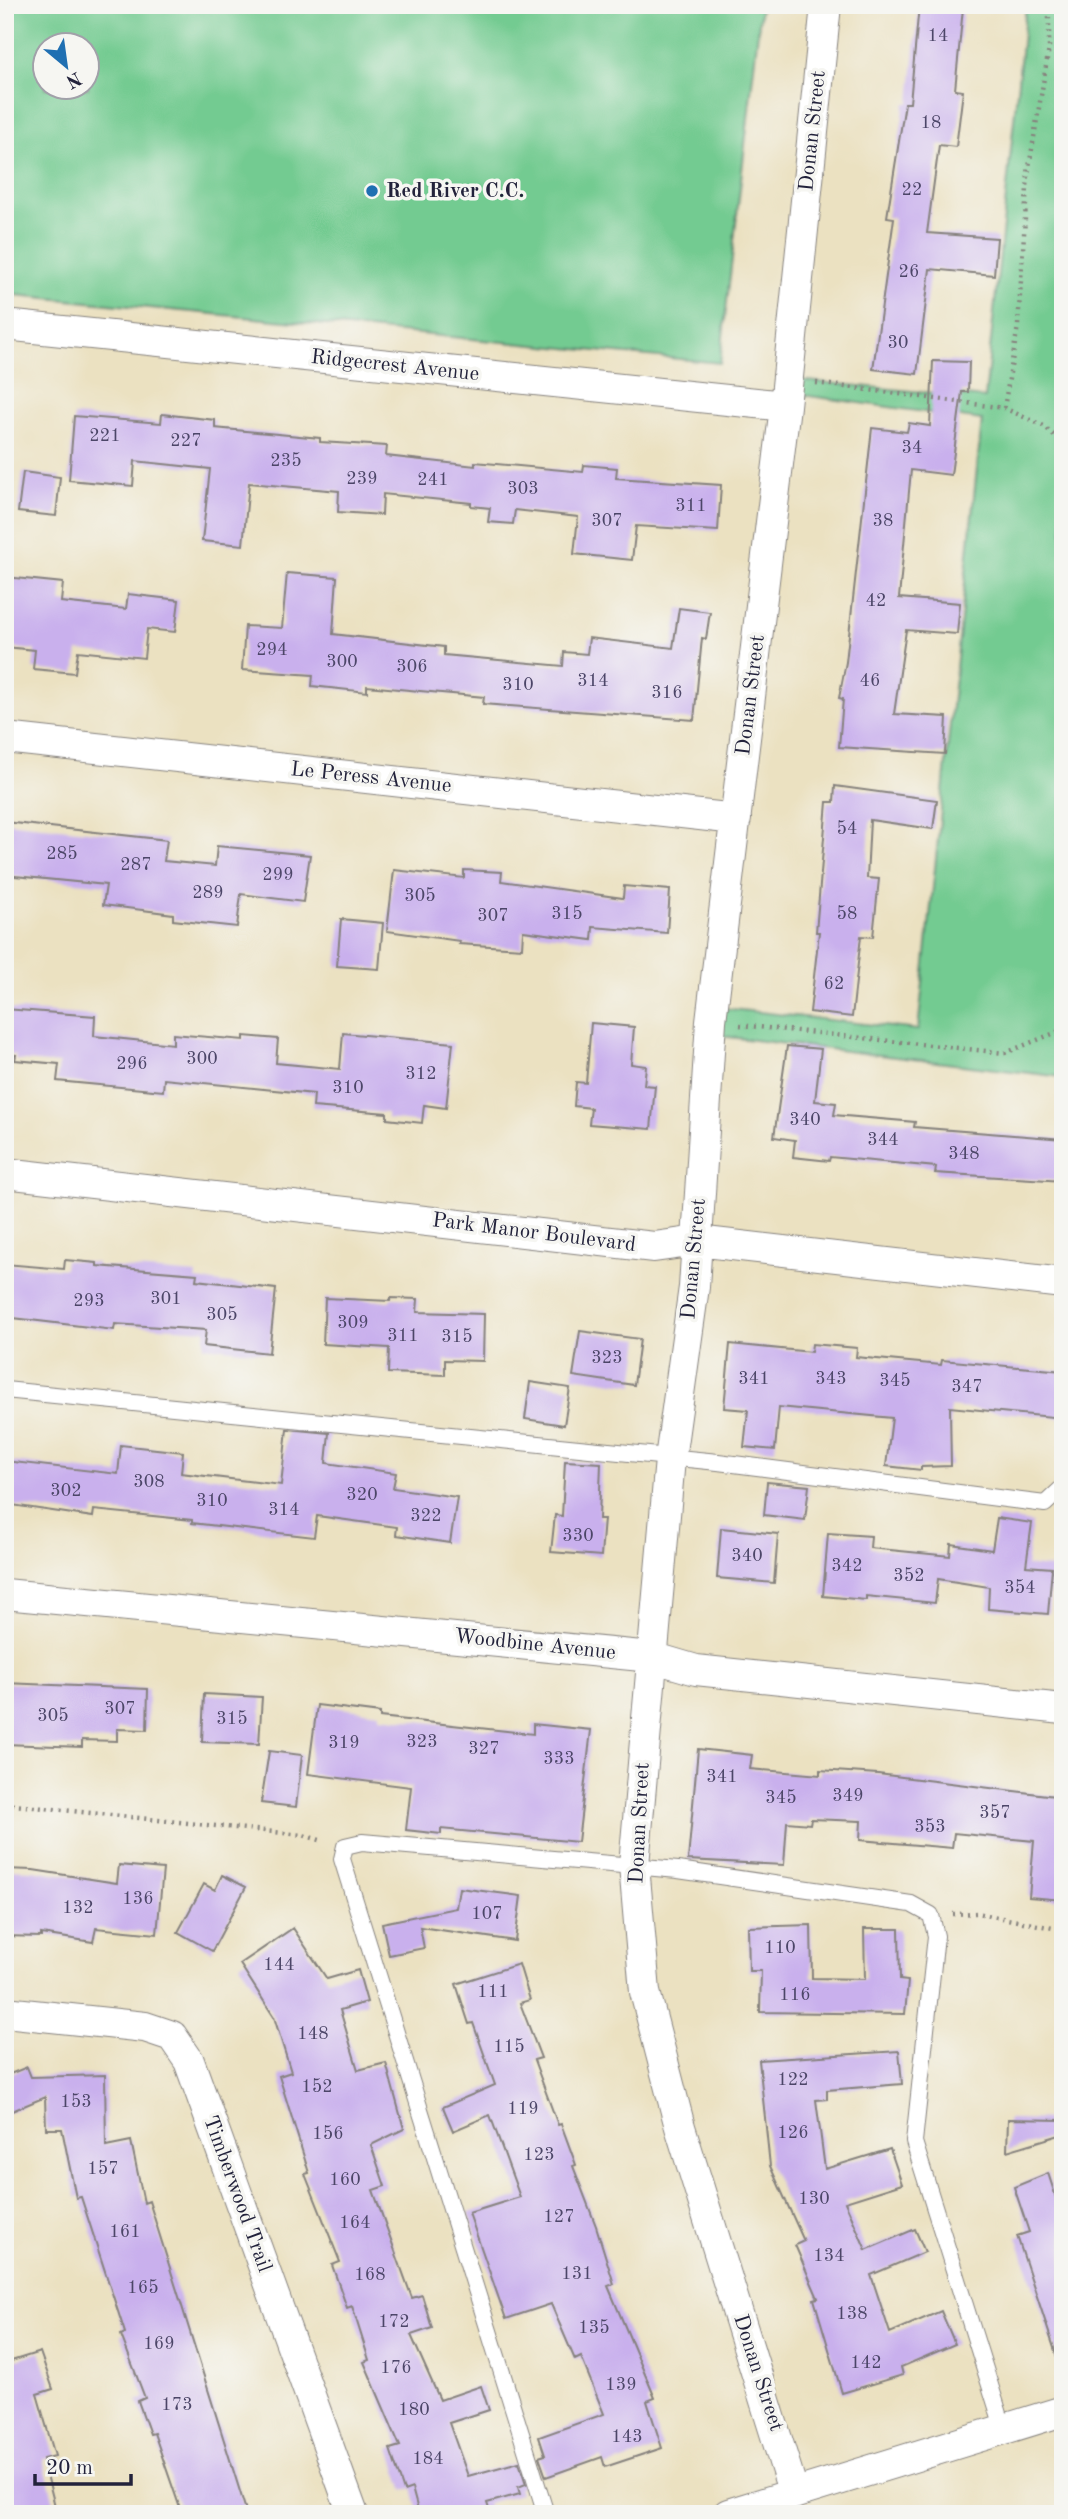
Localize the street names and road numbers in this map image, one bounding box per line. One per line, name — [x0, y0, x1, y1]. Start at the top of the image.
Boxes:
street label: Donan Street — [796, 70, 830, 192]
street label: Ridgecrest Avenue — [310, 347, 480, 385]
street label: Donan Street — [733, 633, 769, 757]
street label: Le Peress Avenue — [290, 759, 452, 797]
street label: Donan Street — [678, 1198, 710, 1320]
street label: Park Manor Boulevard — [431, 1210, 637, 1256]
street label: Woodbine Avenue — [453, 1626, 617, 1664]
street label: Donan Street — [626, 1762, 654, 1884]
street label: Timberwood Trail — [199, 2113, 275, 2275]
street label: Donan Street — [729, 2312, 787, 2434]

